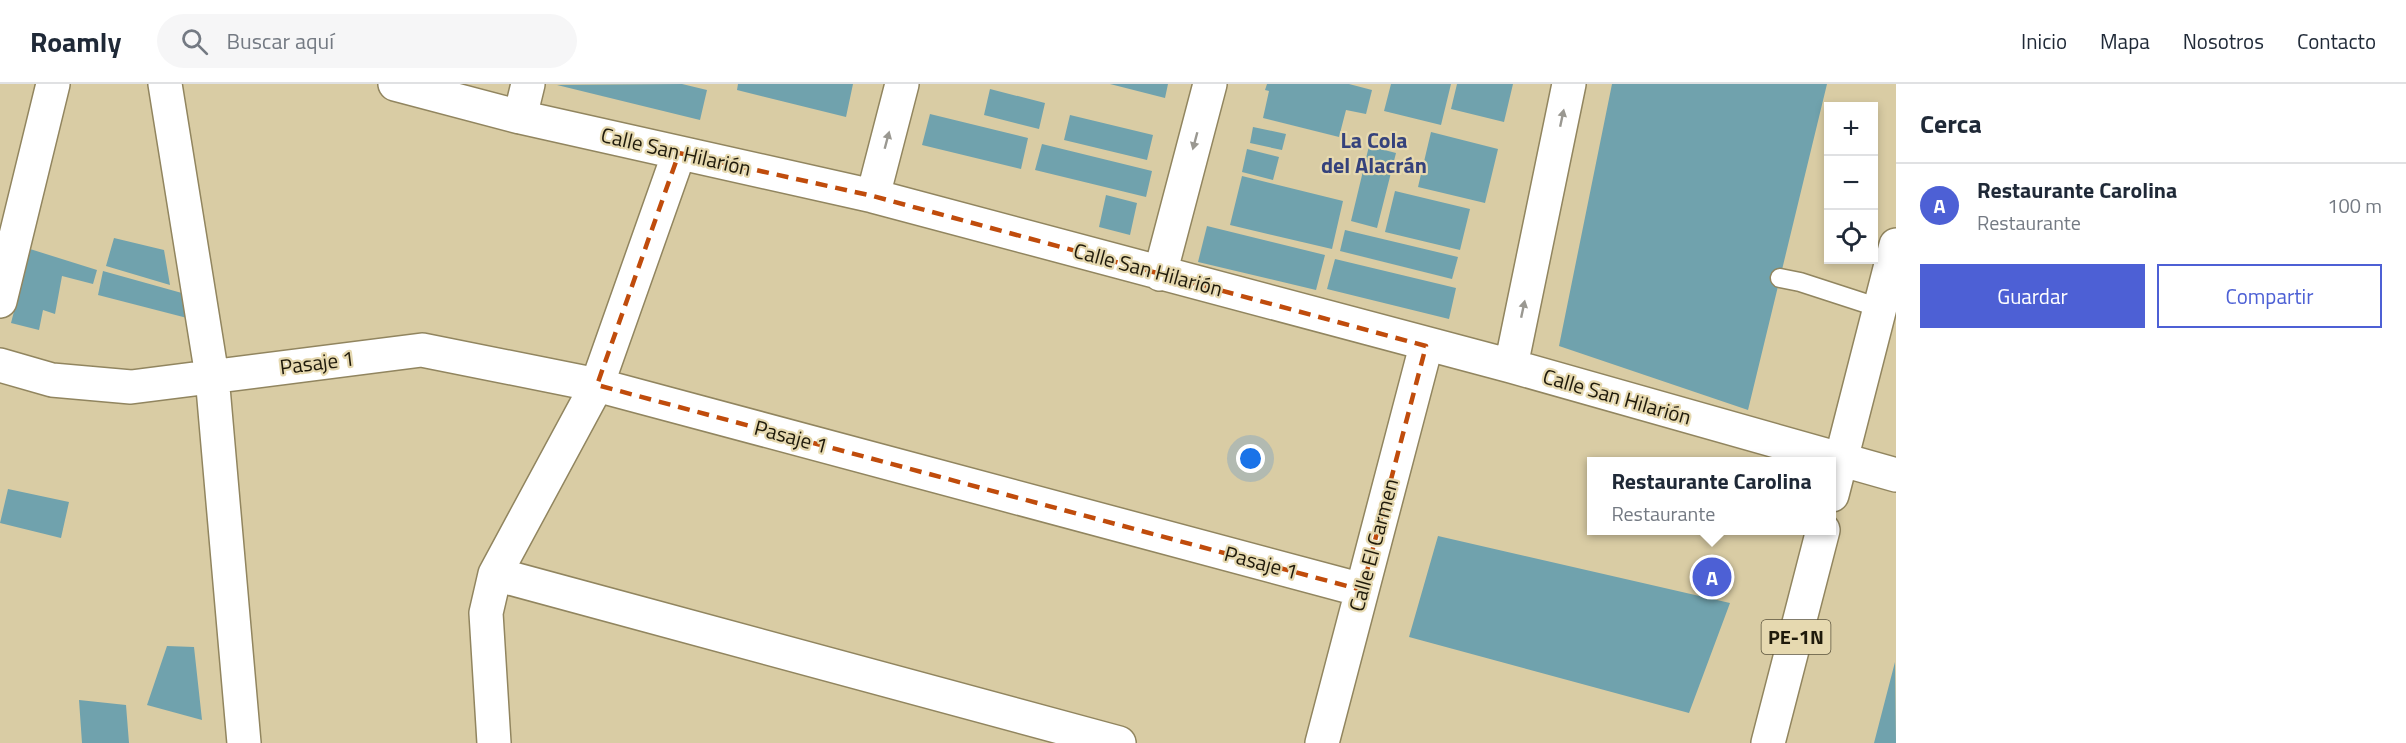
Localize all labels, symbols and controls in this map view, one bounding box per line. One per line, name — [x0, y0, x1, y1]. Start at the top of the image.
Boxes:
search box — [157, 14, 577, 68]
text: Roamly — [30, 20, 121, 63]
text: Buscar aquí — [226, 24, 334, 58]
icon: search — [178, 25, 211, 58]
text: Inicio — [2021, 25, 2067, 57]
text: Mapa — [2100, 25, 2150, 57]
text: Nosotros — [2183, 25, 2264, 57]
text: Contacto — [2297, 25, 2376, 57]
map controls — [1824, 102, 1878, 264]
button: + — [1824, 102, 1878, 156]
text: Cerca — [1920, 104, 1982, 143]
one-way arrow — [1558, 109, 1567, 128]
street label: Calle San Hilarión — [598, 118, 754, 184]
district label: La Cola del Alacrán — [1321, 123, 1427, 182]
one-way arrow — [883, 131, 893, 149]
one-way arrow — [1190, 132, 1199, 150]
button: − — [1824, 156, 1878, 210]
text: Restaurante Carolina — [1977, 173, 2177, 207]
text: A — [1933, 190, 1946, 221]
text: 100 m — [2327, 190, 2382, 221]
text: Restaurante — [1977, 207, 2081, 238]
button: locate — [1824, 210, 1878, 264]
street label: Calle San Hilarión — [1070, 234, 1226, 304]
button: Guardar — [1920, 264, 2145, 328]
button: Compartir — [2157, 264, 2382, 328]
one-way arrow — [1519, 299, 1528, 318]
street label: Pasaje 1 — [278, 342, 356, 382]
street label: Calle San Hilarión — [1539, 360, 1695, 433]
street label: Pasaje 1 — [751, 411, 832, 461]
your location — [1236, 444, 1265, 473]
popup — [1587, 457, 1836, 535]
text: Restaurante Carolina — [1611, 464, 1812, 498]
street label: Calle El Carmen — [1340, 475, 1406, 615]
text: Restaurante — [1611, 498, 1715, 529]
street label: Pasaje 1 — [1221, 537, 1302, 587]
pin: A — [1692, 554, 1732, 600]
road number: PE-1N — [1762, 620, 1830, 654]

